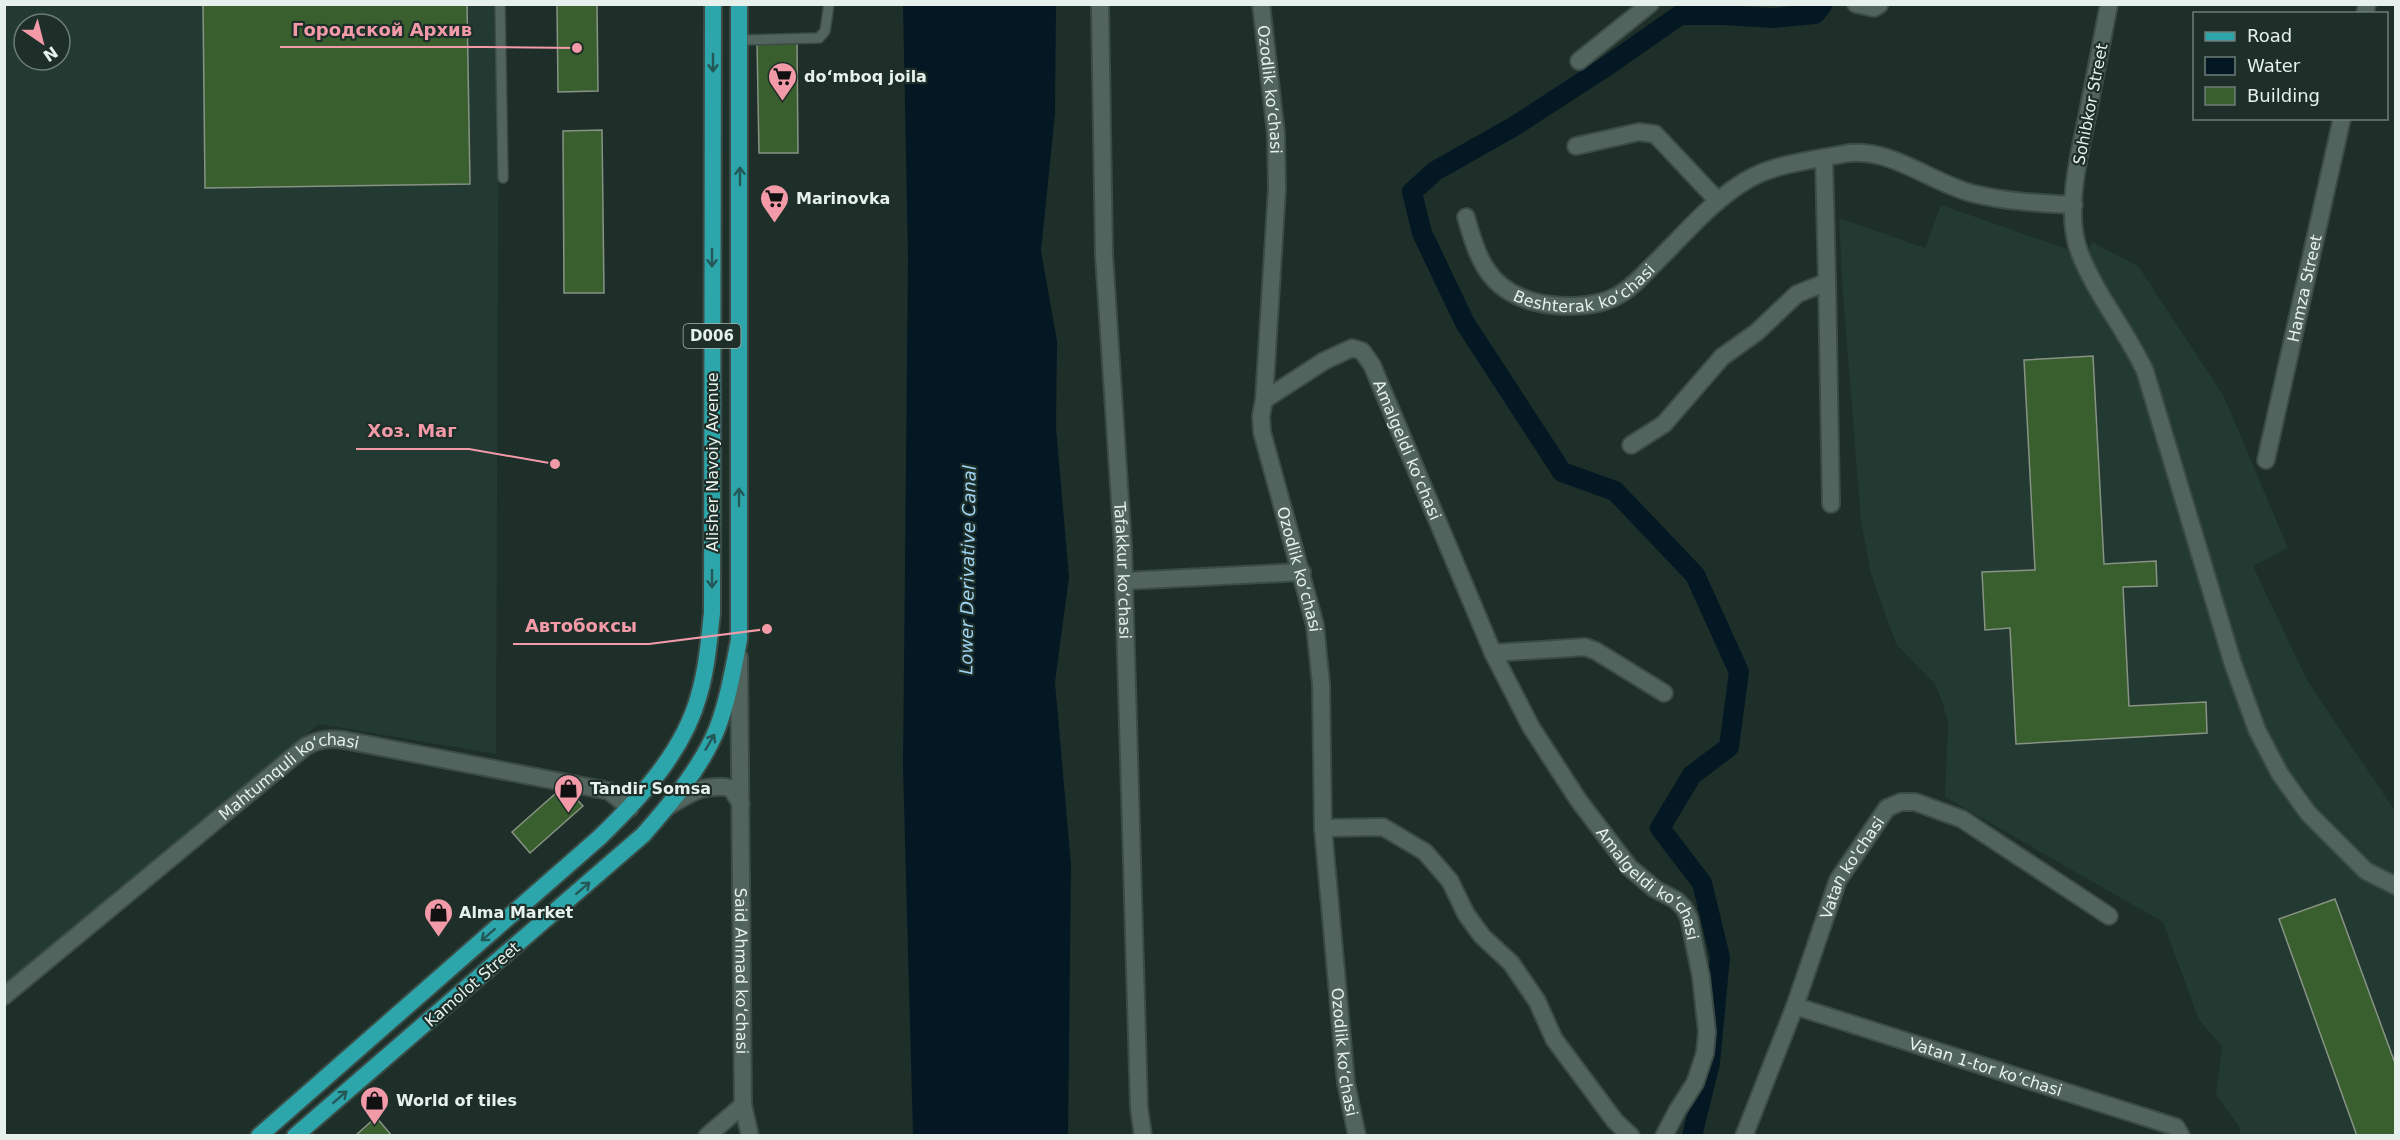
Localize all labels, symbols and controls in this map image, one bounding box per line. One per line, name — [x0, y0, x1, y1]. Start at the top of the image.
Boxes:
callout: Городской Архив — [280, 11, 484, 47]
north arrow — [12, 12, 72, 72]
legend — [2193, 12, 2388, 120]
text: Городской Архив — [292, 19, 472, 40]
street label: Ozodlik ko‘chasi — [1254, 24, 1285, 154]
text: Road — [2247, 25, 2292, 46]
text: N — [39, 42, 61, 65]
street label: Sohibkor Street — [2069, 42, 2112, 167]
one-way arrow — [707, 52, 719, 72]
text: Water — [2247, 55, 2301, 76]
supermarket icon: doʻmboq joila — [767, 60, 799, 102]
place label: doʻmboq joila — [804, 67, 927, 86]
text: Building — [2247, 85, 2320, 106]
one-way arrow — [734, 167, 746, 187]
supermarket icon: Marinovka — [759, 182, 791, 224]
place label: Marinovka — [796, 189, 890, 208]
street label: Hamza Street — [2284, 233, 2326, 344]
one-way arrow — [706, 247, 718, 267]
street label: Beshterak ko‘chasi — [1510, 260, 1659, 316]
road number: D006 — [684, 324, 740, 348]
street label: Alisher Navoiy Avenue — [703, 372, 722, 552]
street label: Amalgeldi ko‘chasi — [1369, 377, 1445, 523]
callout: Хоз. Маг — [356, 413, 469, 449]
text: Хоз. Маг — [367, 420, 457, 441]
water label: Lower Derivative Canal — [955, 465, 980, 675]
one-way arrow — [733, 488, 745, 508]
street label: Tafakkur ko‘chasi — [1110, 500, 1135, 639]
street label: Ozodlik ko‘chasi — [1273, 505, 1325, 633]
one-way arrow — [706, 568, 718, 588]
callout: Автобоксы — [513, 608, 649, 644]
text: Автобоксы — [525, 615, 637, 636]
street label: Mahtumquli ko‘chasi — [215, 730, 361, 824]
one-way arrow — [704, 734, 716, 751]
shop icon: Tandir Somsa — [553, 772, 585, 814]
place label: Tandir Somsa — [590, 779, 711, 798]
street label: Vatan ko'chasi — [1816, 813, 1888, 921]
street label: Amalgeldi ko‘chasi — [1592, 823, 1702, 942]
one-way arrow — [575, 881, 590, 895]
street label: Said Ahmad ko‘chasi — [731, 888, 752, 1054]
shop icon: Alma Market — [422, 896, 454, 938]
place label: Alma Market — [459, 903, 574, 922]
one-way arrow — [481, 928, 496, 942]
street label: Kamolot Street — [421, 938, 524, 1031]
street label: Ozodlik ko‘chasi — [1327, 987, 1362, 1118]
street label: Vatan 1-tor ko‘chasi — [1906, 1034, 2064, 1100]
shop icon: World of tiles — [359, 1084, 391, 1126]
one-way arrow — [332, 1090, 347, 1104]
place label: World of tiles — [396, 1091, 517, 1110]

